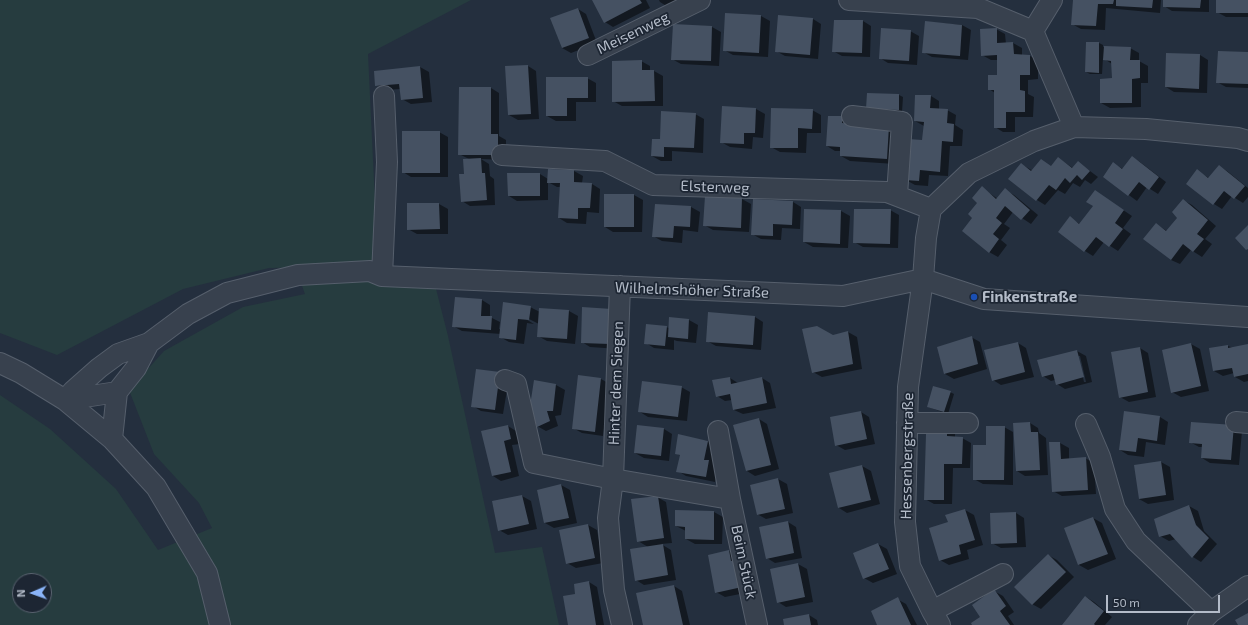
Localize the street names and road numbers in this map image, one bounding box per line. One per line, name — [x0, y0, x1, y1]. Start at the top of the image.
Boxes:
street label: Meisenweg — [594, 8, 672, 58]
street label: Elsterweg — [680, 177, 750, 197]
street label: Wilhelmshöher Straße — [615, 278, 769, 302]
street label: Hinter dem Siegen — [605, 321, 627, 445]
street label: Hessenbergstraße — [897, 392, 917, 520]
street label: Beim Stück — [727, 523, 761, 601]

